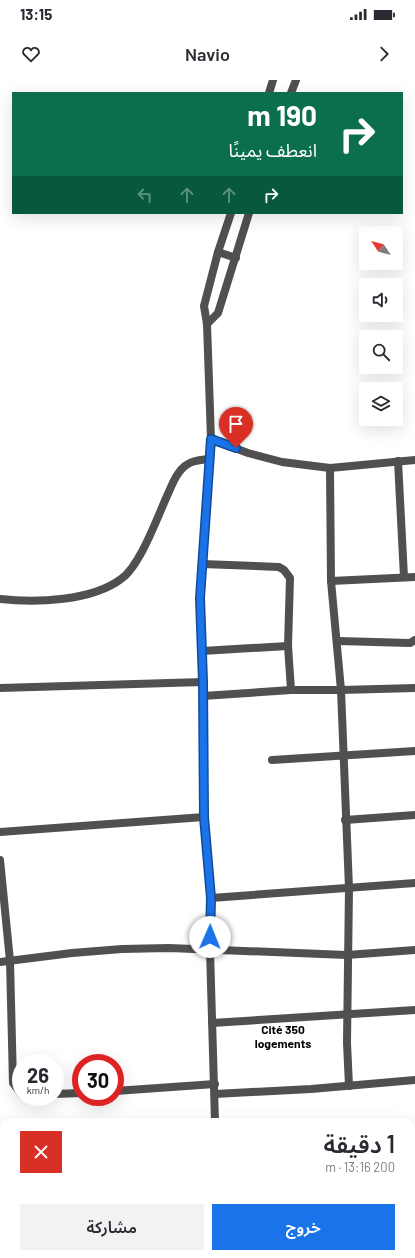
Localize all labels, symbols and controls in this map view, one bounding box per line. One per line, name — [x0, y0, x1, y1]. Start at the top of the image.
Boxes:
text: 13:15 — [20, 5, 52, 23]
icon: heart — [20, 43, 42, 65]
text: Navio — [185, 43, 230, 65]
icon: forward — [373, 43, 395, 65]
text: 190 m — [247, 98, 317, 132]
icon: right — [331, 108, 383, 160]
text: انعطف يمينًا — [228, 139, 317, 161]
icon: left — [134, 184, 156, 206]
icon: ahead — [176, 184, 198, 206]
icon: ahead — [218, 184, 240, 206]
icon: right — [260, 184, 282, 206]
north arrow — [359, 226, 403, 270]
map controls — [359, 226, 403, 426]
button: sound — [359, 278, 403, 322]
button: search — [359, 330, 403, 374]
button: layers — [359, 382, 403, 426]
pin — [219, 407, 253, 448]
icon: arrive — [225, 413, 247, 435]
position arrow — [189, 916, 231, 958]
district label: Cité 350 logements — [255, 1022, 311, 1050]
speed limit sign: 30 — [72, 1054, 124, 1106]
text: 26 — [27, 1063, 49, 1087]
text: km/h — [27, 1084, 49, 1096]
text: 1 دقيقة — [323, 1129, 395, 1158]
button: close — [20, 1131, 62, 1173]
text: 200 m · 13:16 — [325, 1159, 395, 1175]
button: مشاركة — [20, 1204, 204, 1250]
button: خروج — [212, 1204, 395, 1250]

